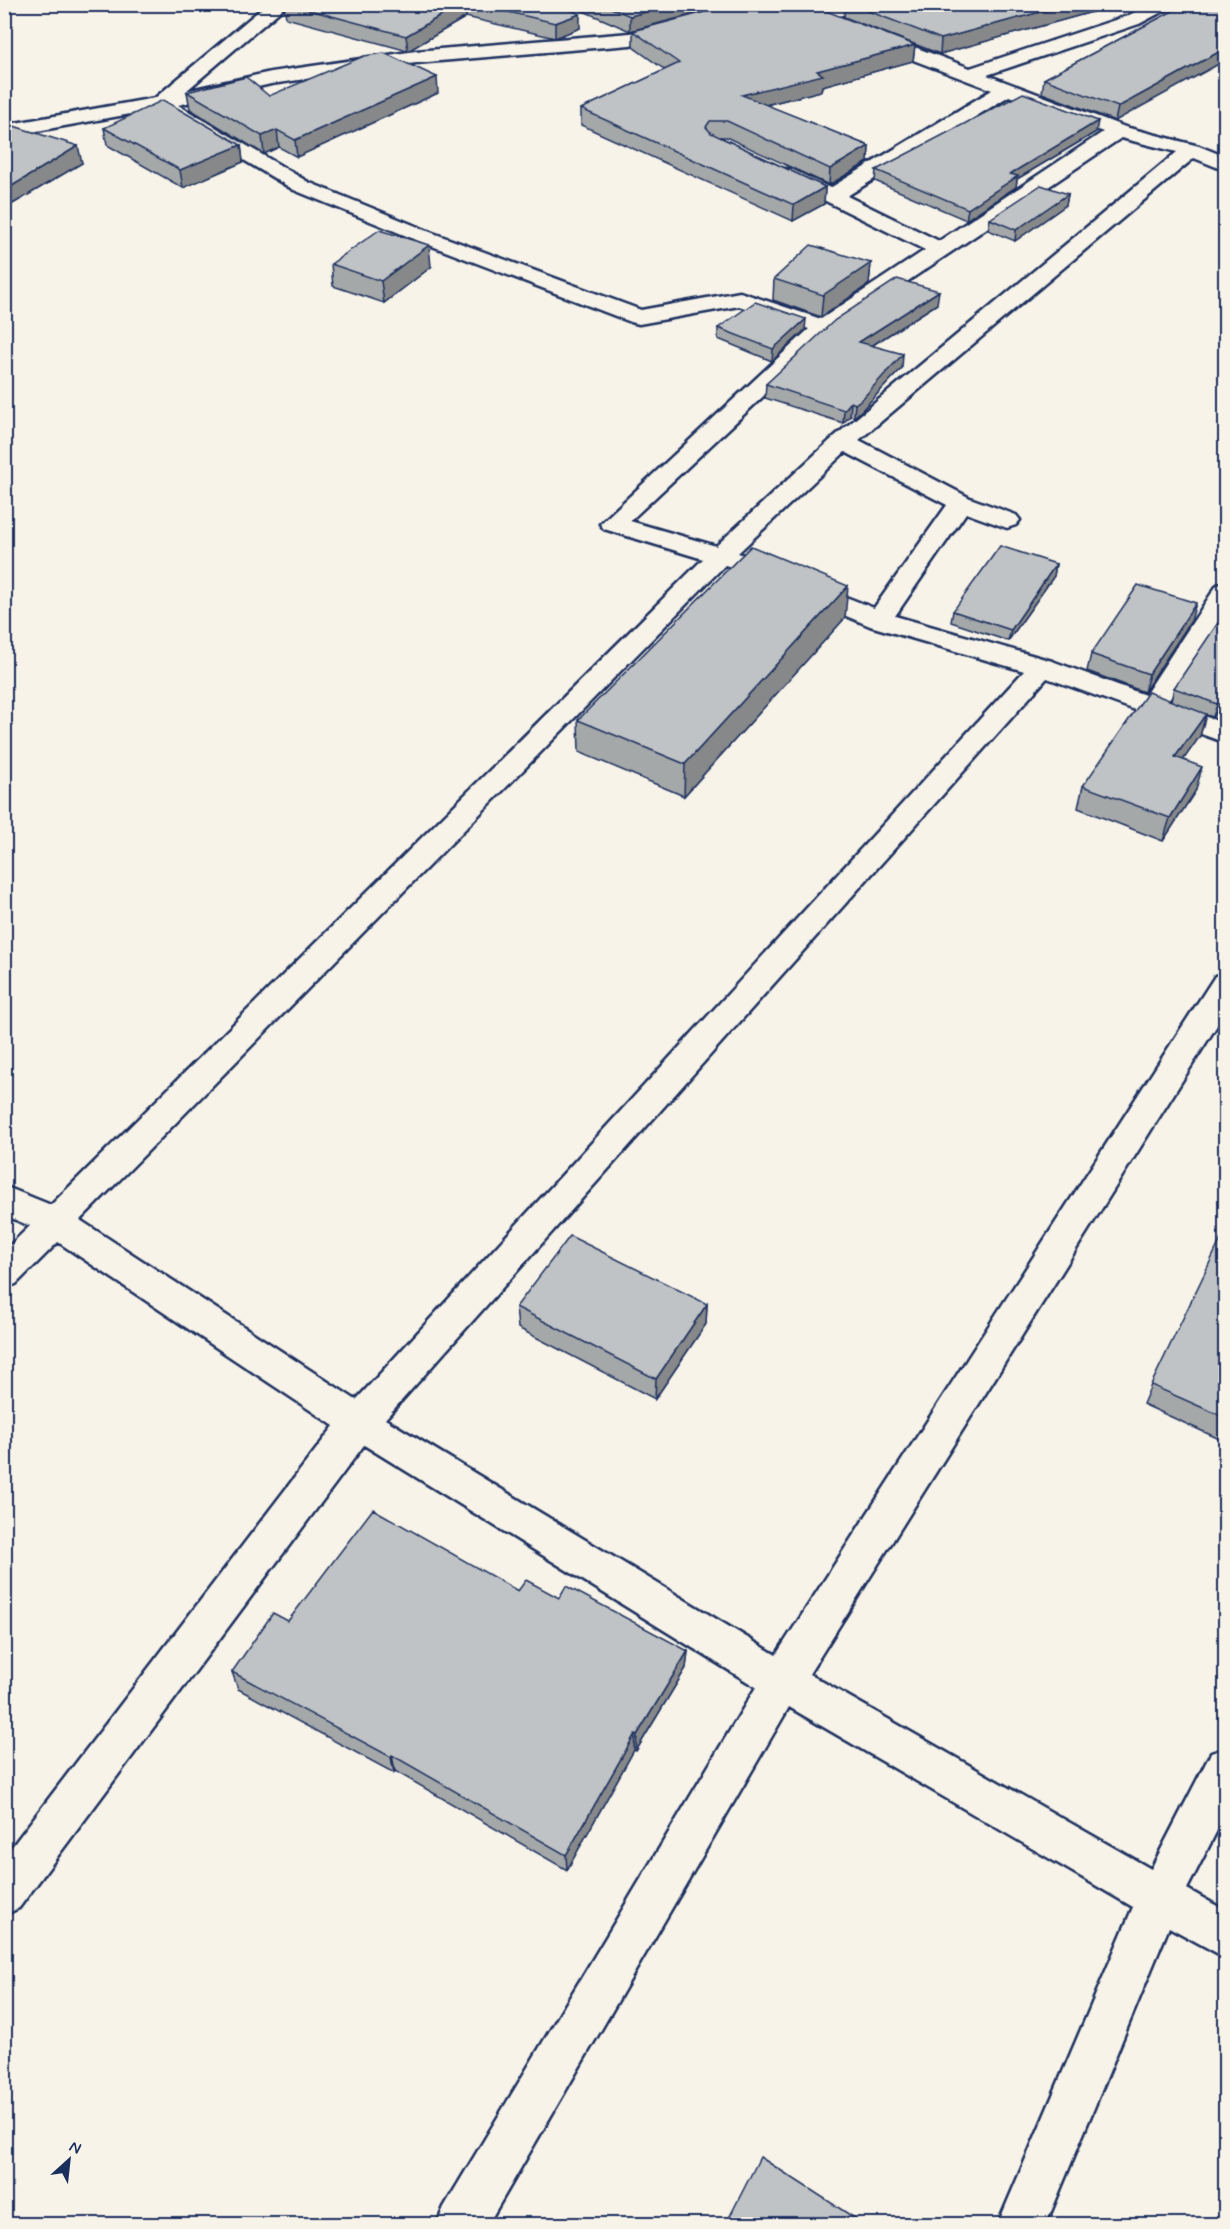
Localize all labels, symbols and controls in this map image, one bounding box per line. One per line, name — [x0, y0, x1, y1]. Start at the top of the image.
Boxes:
north arrow — [39, 2130, 99, 2190]
text: N — [66, 2136, 85, 2160]

